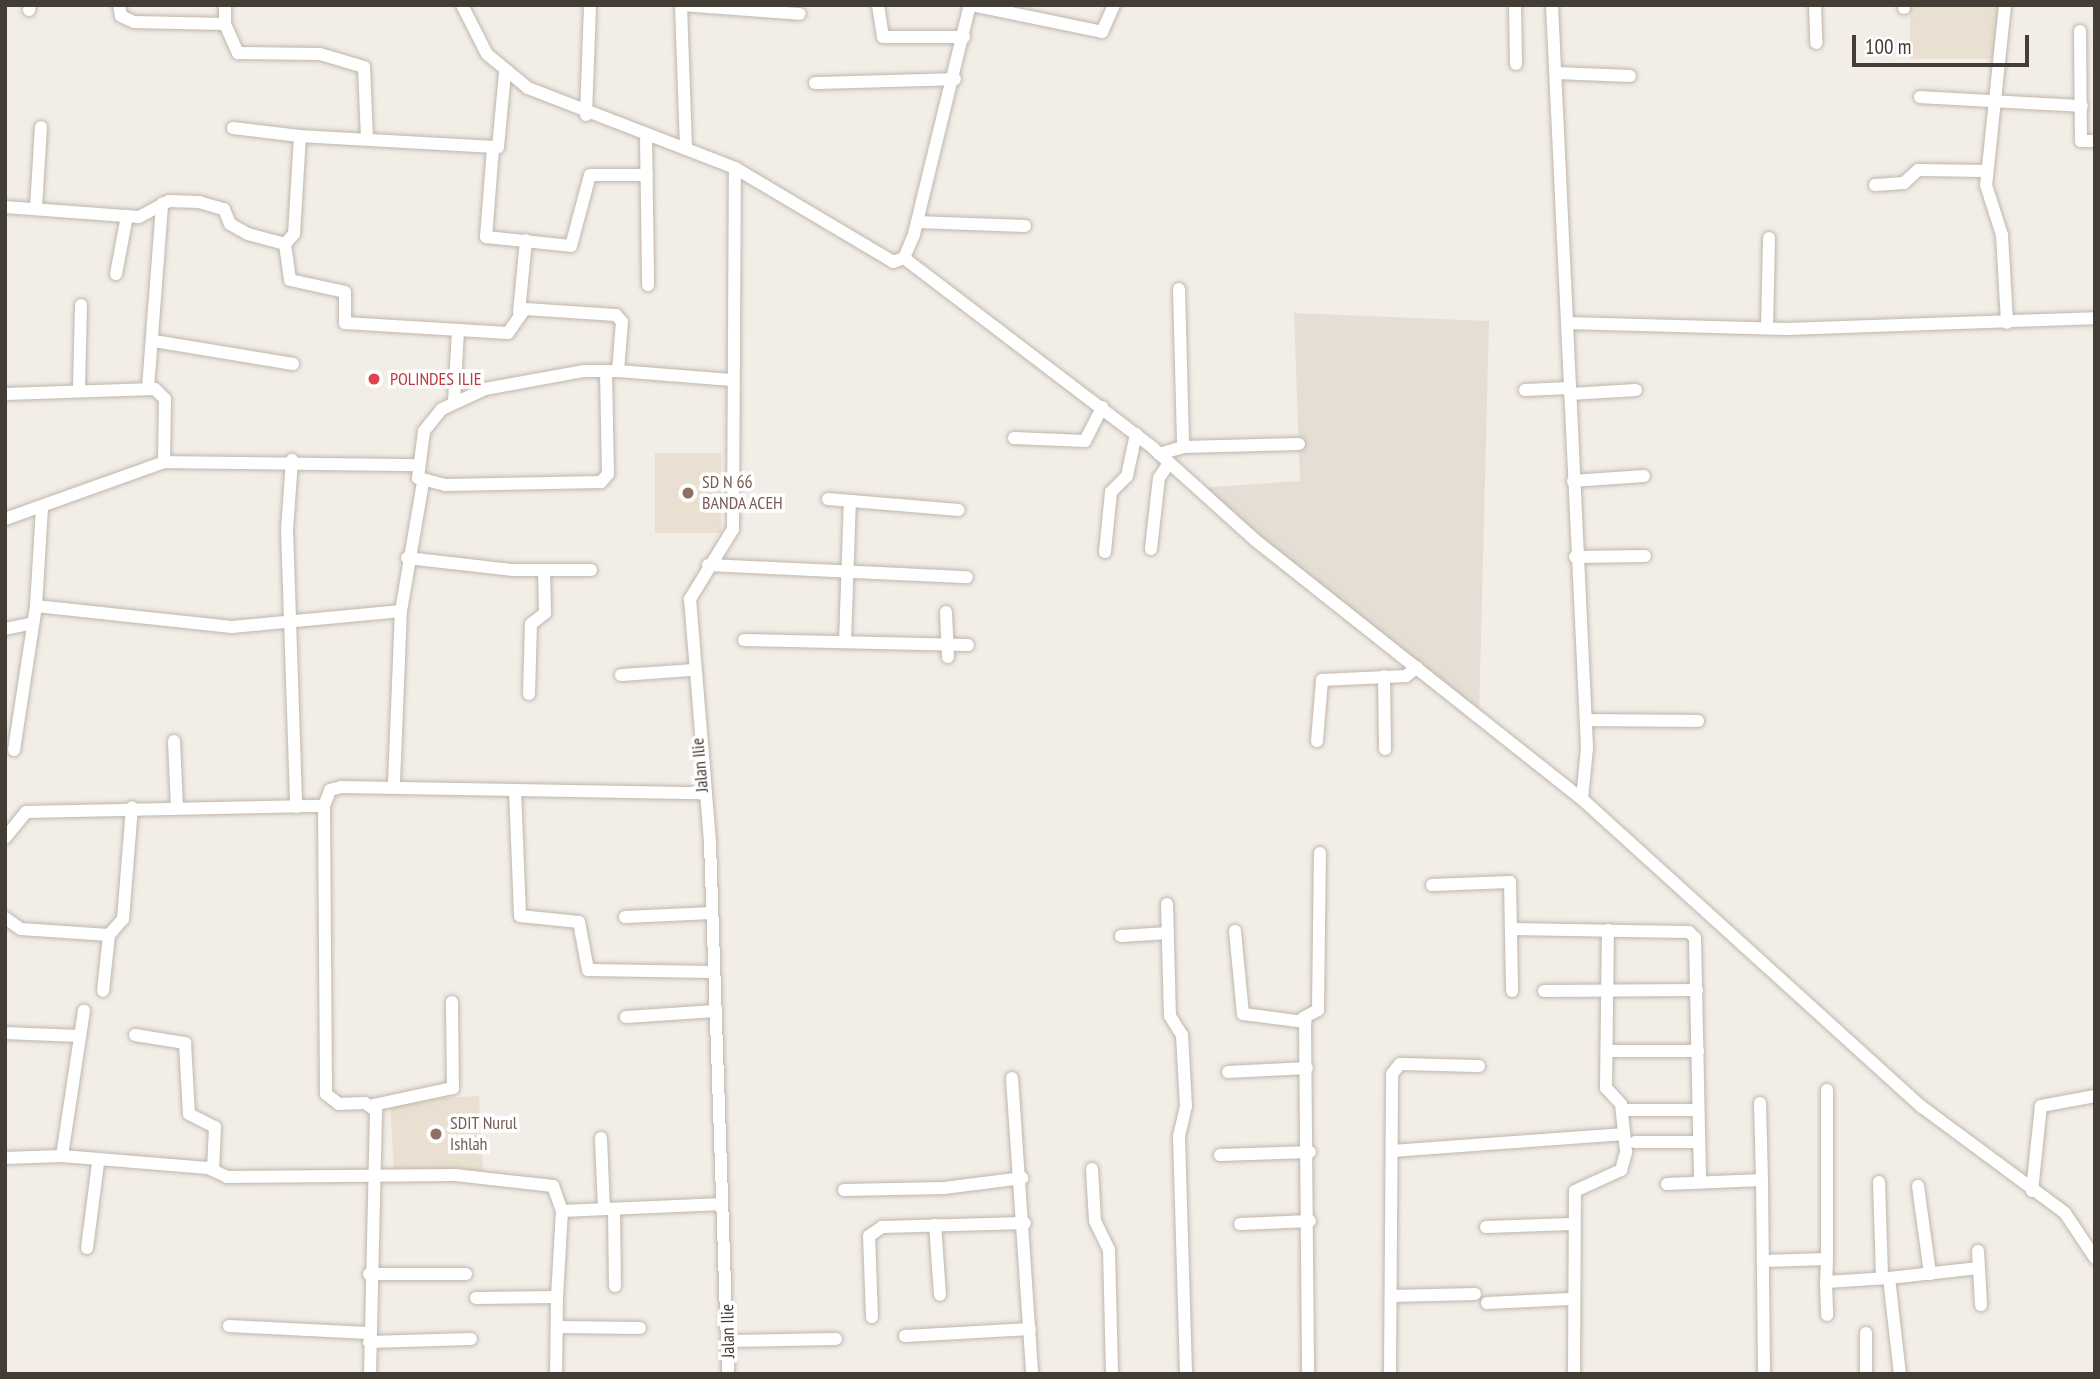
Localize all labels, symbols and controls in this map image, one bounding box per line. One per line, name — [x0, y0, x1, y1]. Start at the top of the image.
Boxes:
scale bar — [1855, 21, 2032, 65]
text: 100 m — [1865, 33, 1911, 60]
place label: POLINDES ILIE — [390, 368, 481, 390]
marker: POLINDES ILIE — [364, 369, 384, 389]
place label: SD N 66 BANDA ACEH — [702, 472, 784, 514]
marker: SD N 66 BANDA ACEH — [680, 485, 696, 501]
street label: Jalan Ilie — [687, 737, 713, 793]
place label: SDIT Nurul Ishlah — [450, 1113, 518, 1156]
marker: SDIT Nurul Ishlah — [428, 1126, 444, 1142]
street label: Jalan Ilie — [717, 1304, 739, 1358]

